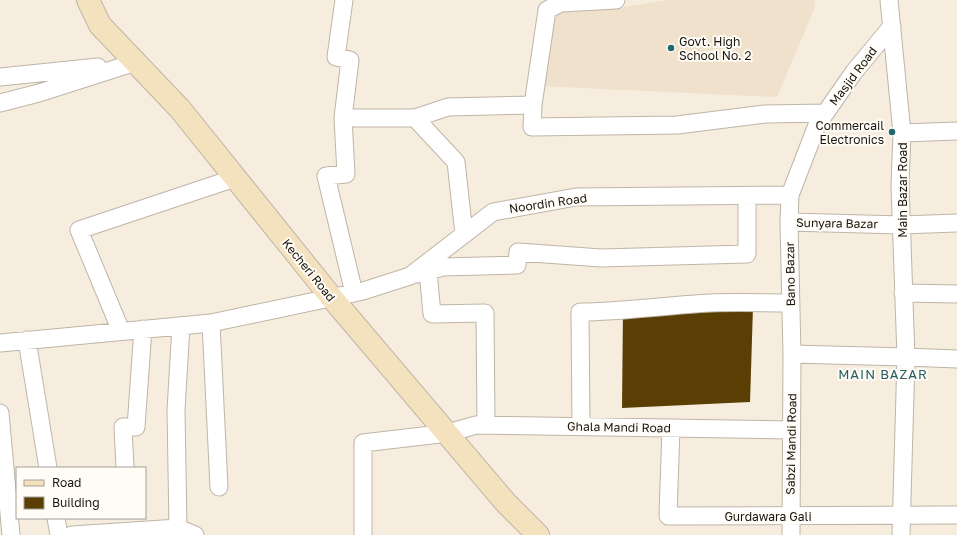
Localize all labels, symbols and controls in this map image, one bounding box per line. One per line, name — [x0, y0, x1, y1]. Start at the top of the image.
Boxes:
place label: Govt. High School No. 2 — [679, 34, 752, 63]
marker: Govt. High School No. 2 — [666, 43, 676, 53]
street label: Masjid Road — [826, 44, 880, 108]
place label: Commercail Electronics — [816, 118, 884, 147]
marker: Commercail Electronics — [887, 127, 897, 137]
street label: Main Bazar Road — [895, 142, 910, 238]
street label: Noordin Road — [508, 190, 588, 216]
street label: Sunyara Bazar — [796, 215, 878, 231]
street label: Kecheri Road — [279, 236, 339, 304]
street label: Bano Bazar — [782, 241, 798, 307]
district label: MAIN BAZAR — [838, 366, 928, 382]
street label: Sabzi Mandi Road — [783, 393, 799, 495]
street label: Ghala Mandi Road — [567, 419, 671, 435]
legend — [16, 467, 146, 519]
text: Road — [52, 475, 81, 490]
text: Building — [52, 495, 100, 510]
street label: Gurdawara Gali — [724, 509, 812, 524]

